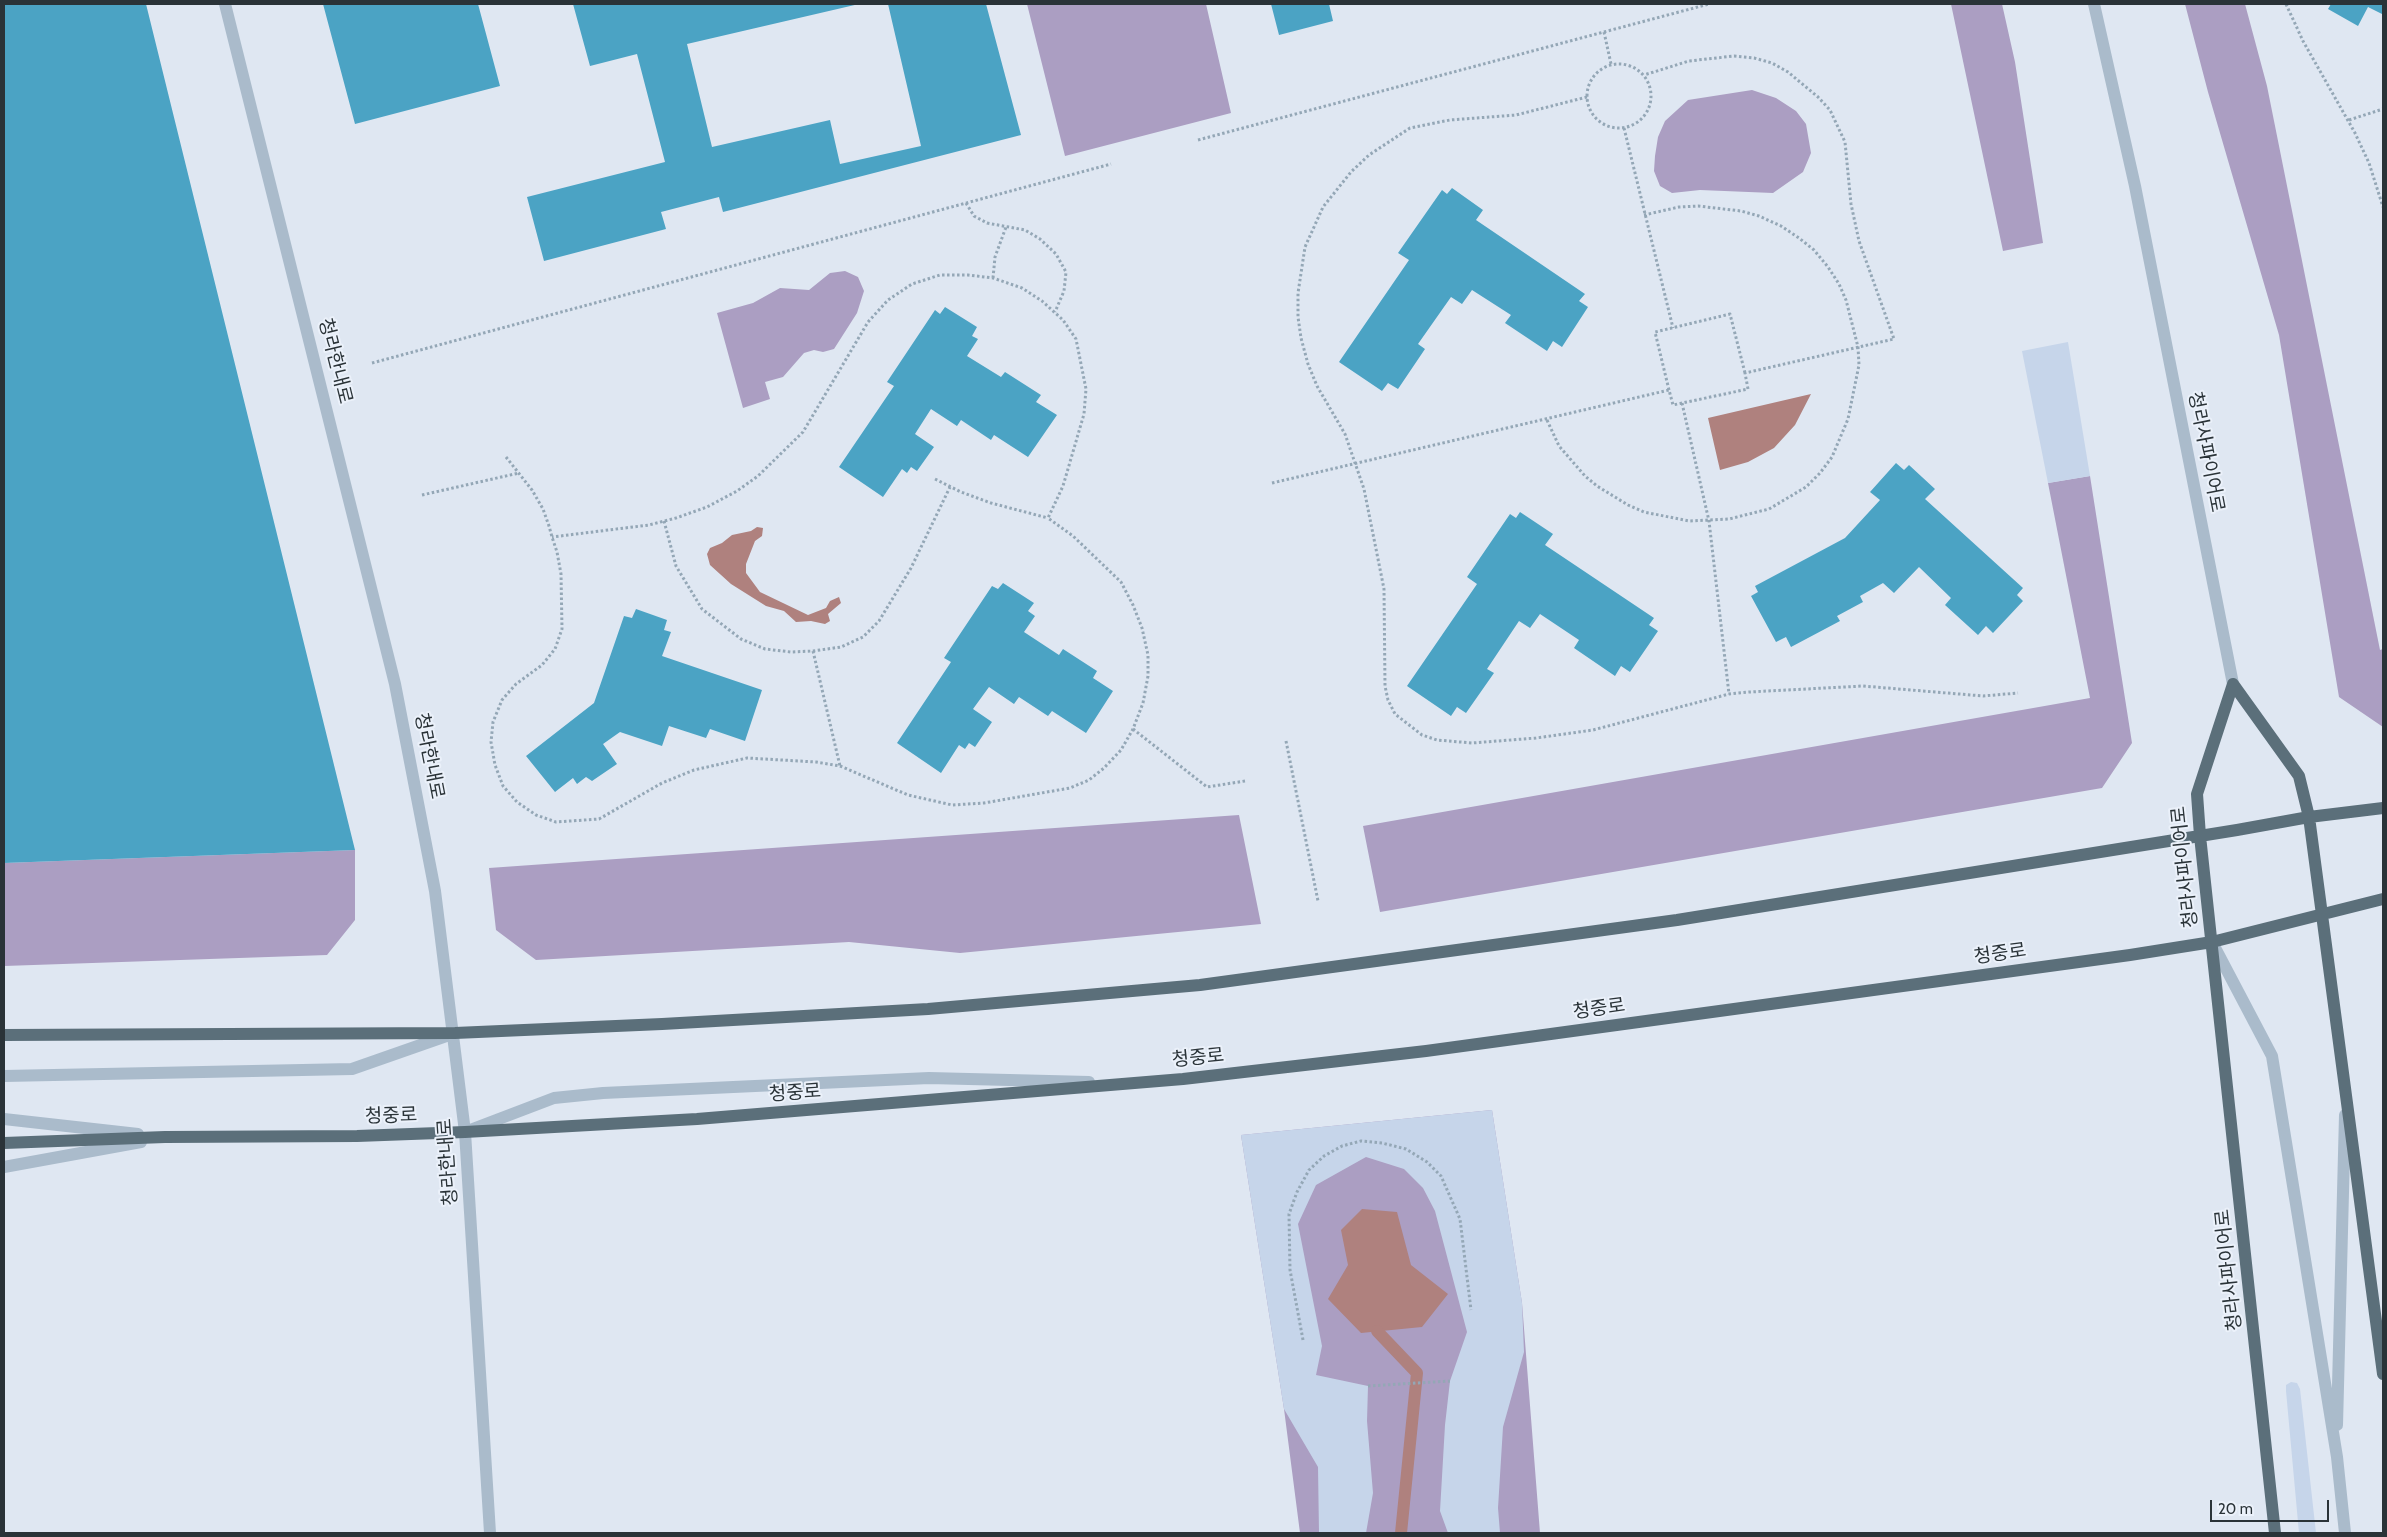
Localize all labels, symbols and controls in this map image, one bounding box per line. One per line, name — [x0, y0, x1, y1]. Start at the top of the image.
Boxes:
street label: 청라한내로 — [313, 316, 357, 406]
street label: 청라사파이어로 — [2183, 390, 2229, 514]
street label: 청라한내로 — [409, 711, 449, 801]
street label: 청라사파이어로 — [2167, 805, 2203, 929]
street label: 청중로 — [1972, 939, 2028, 969]
street label: 청중로 — [1571, 994, 1627, 1024]
street label: 청중로 — [1171, 1044, 1225, 1072]
street label: 청중로 — [768, 1080, 822, 1106]
street label: 청중로 — [364, 1104, 418, 1128]
street label: 청라한내로 — [434, 1118, 462, 1206]
street label: 청라사파이어로 — [2211, 1208, 2247, 1332]
scale bar — [2212, 1490, 2331, 1522]
text: 20 m — [2218, 1500, 2253, 1518]

